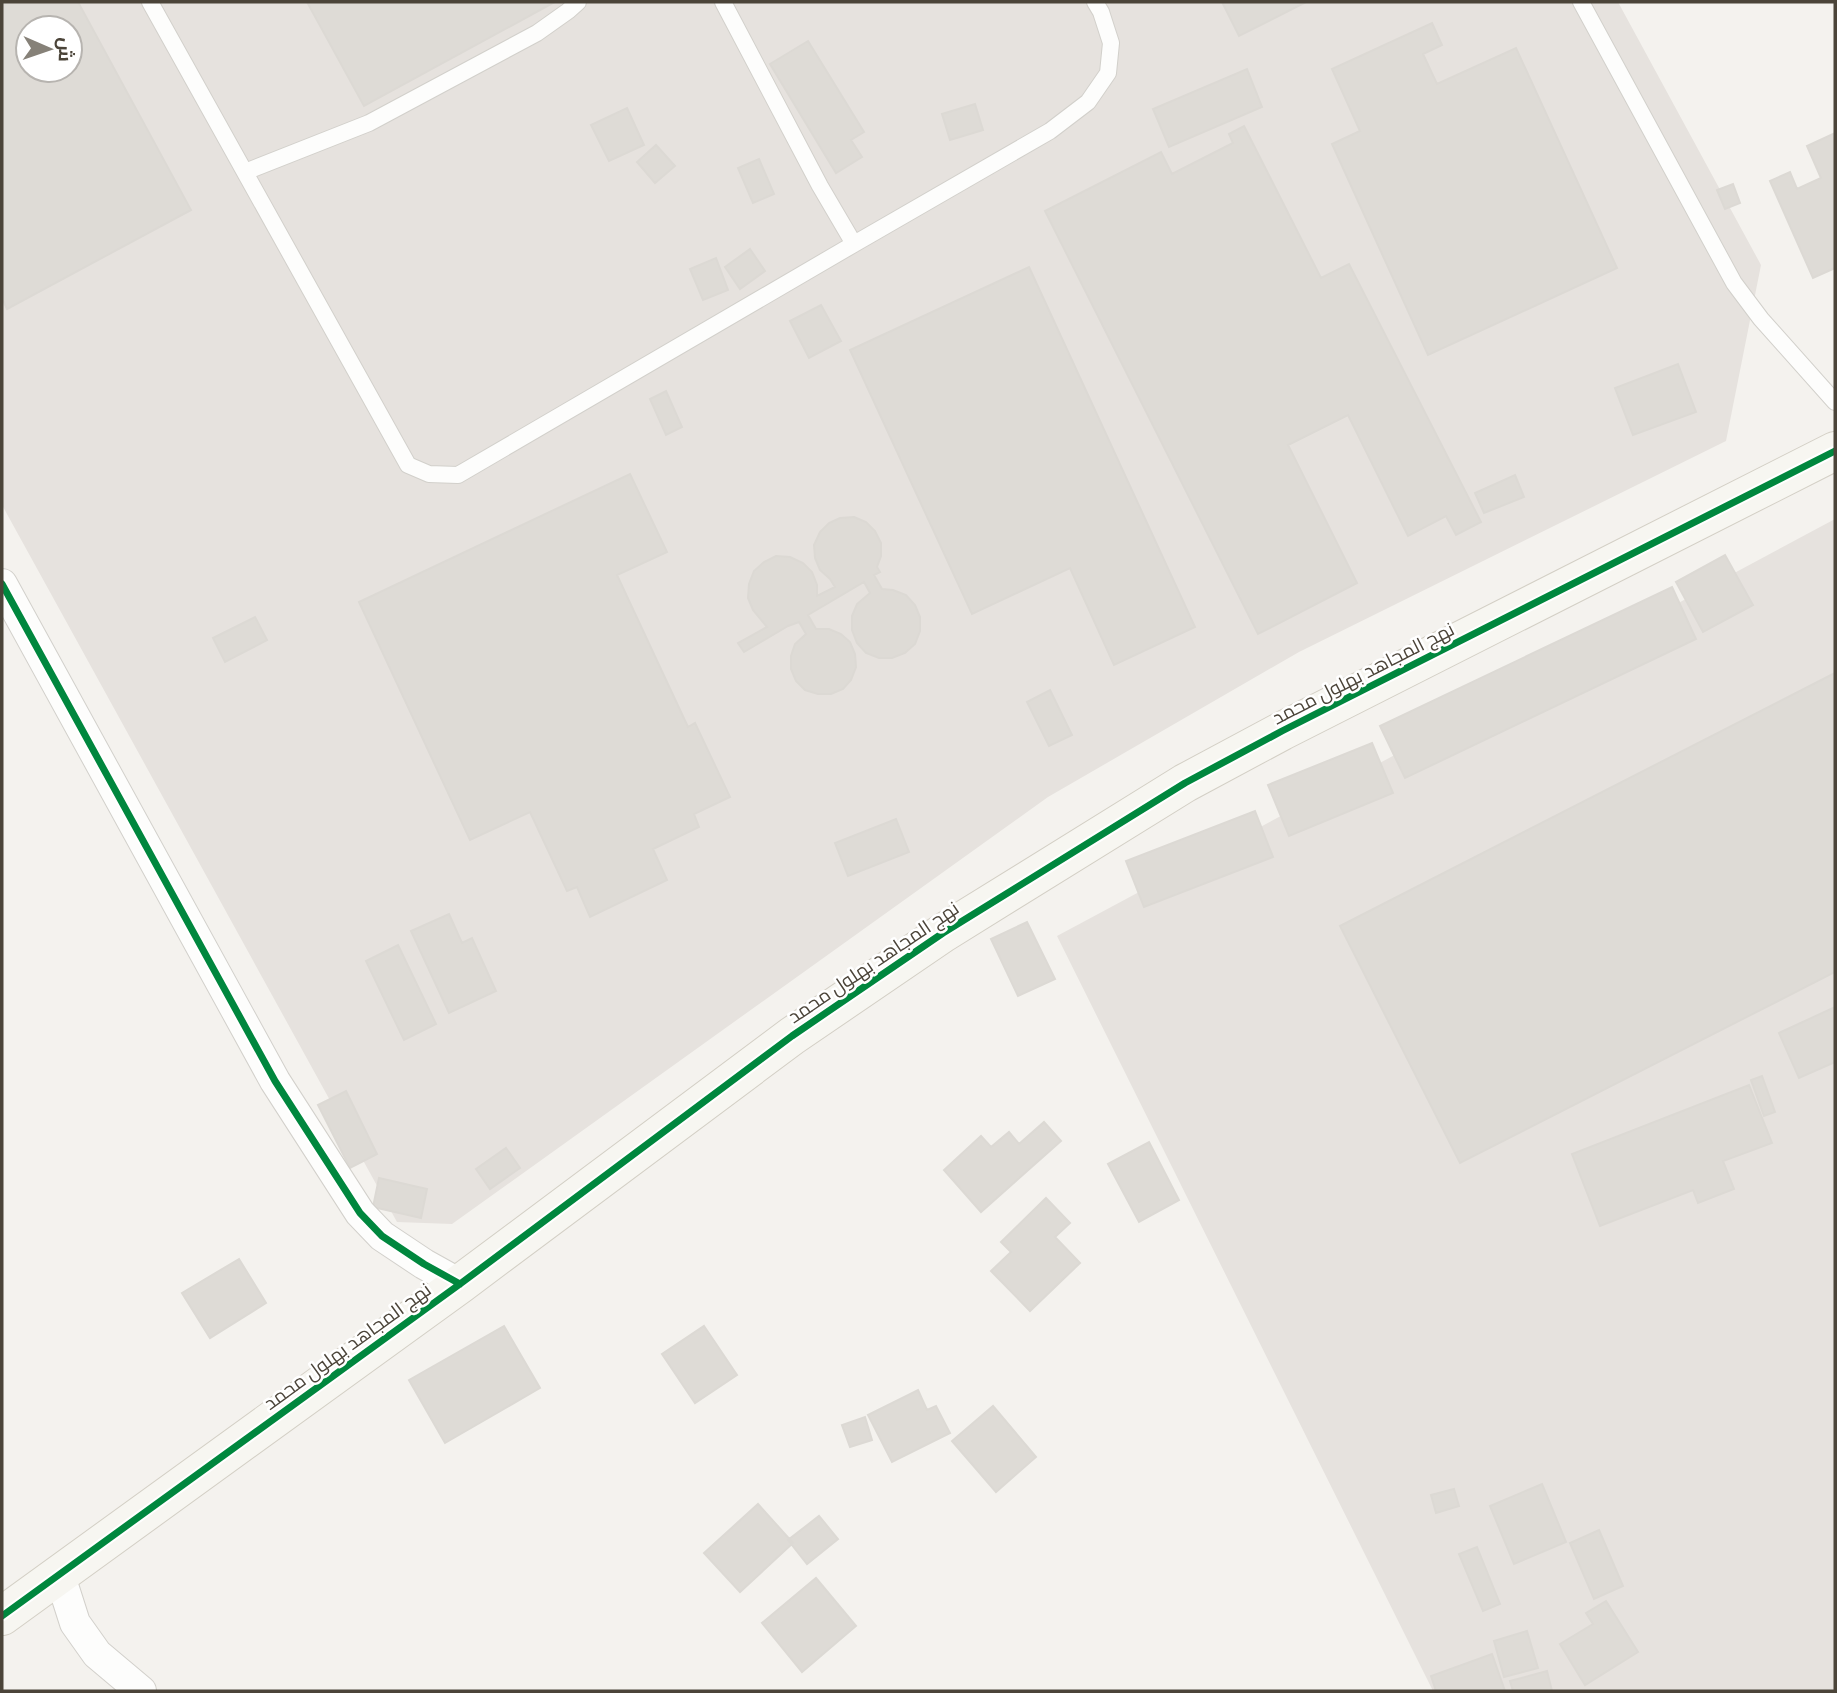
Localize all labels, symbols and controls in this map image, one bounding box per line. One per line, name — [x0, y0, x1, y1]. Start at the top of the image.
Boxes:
north arrow — [14, 14, 84, 84]
text: ش — [52, 37, 81, 62]
street label: نهج المجاهد بهلول محمد — [1266, 614, 1459, 731]
street label: نهج المجاهد بهلول محمد — [781, 893, 964, 1030]
street label: نهج المجاهد بهلول محمد — [257, 1275, 437, 1416]

